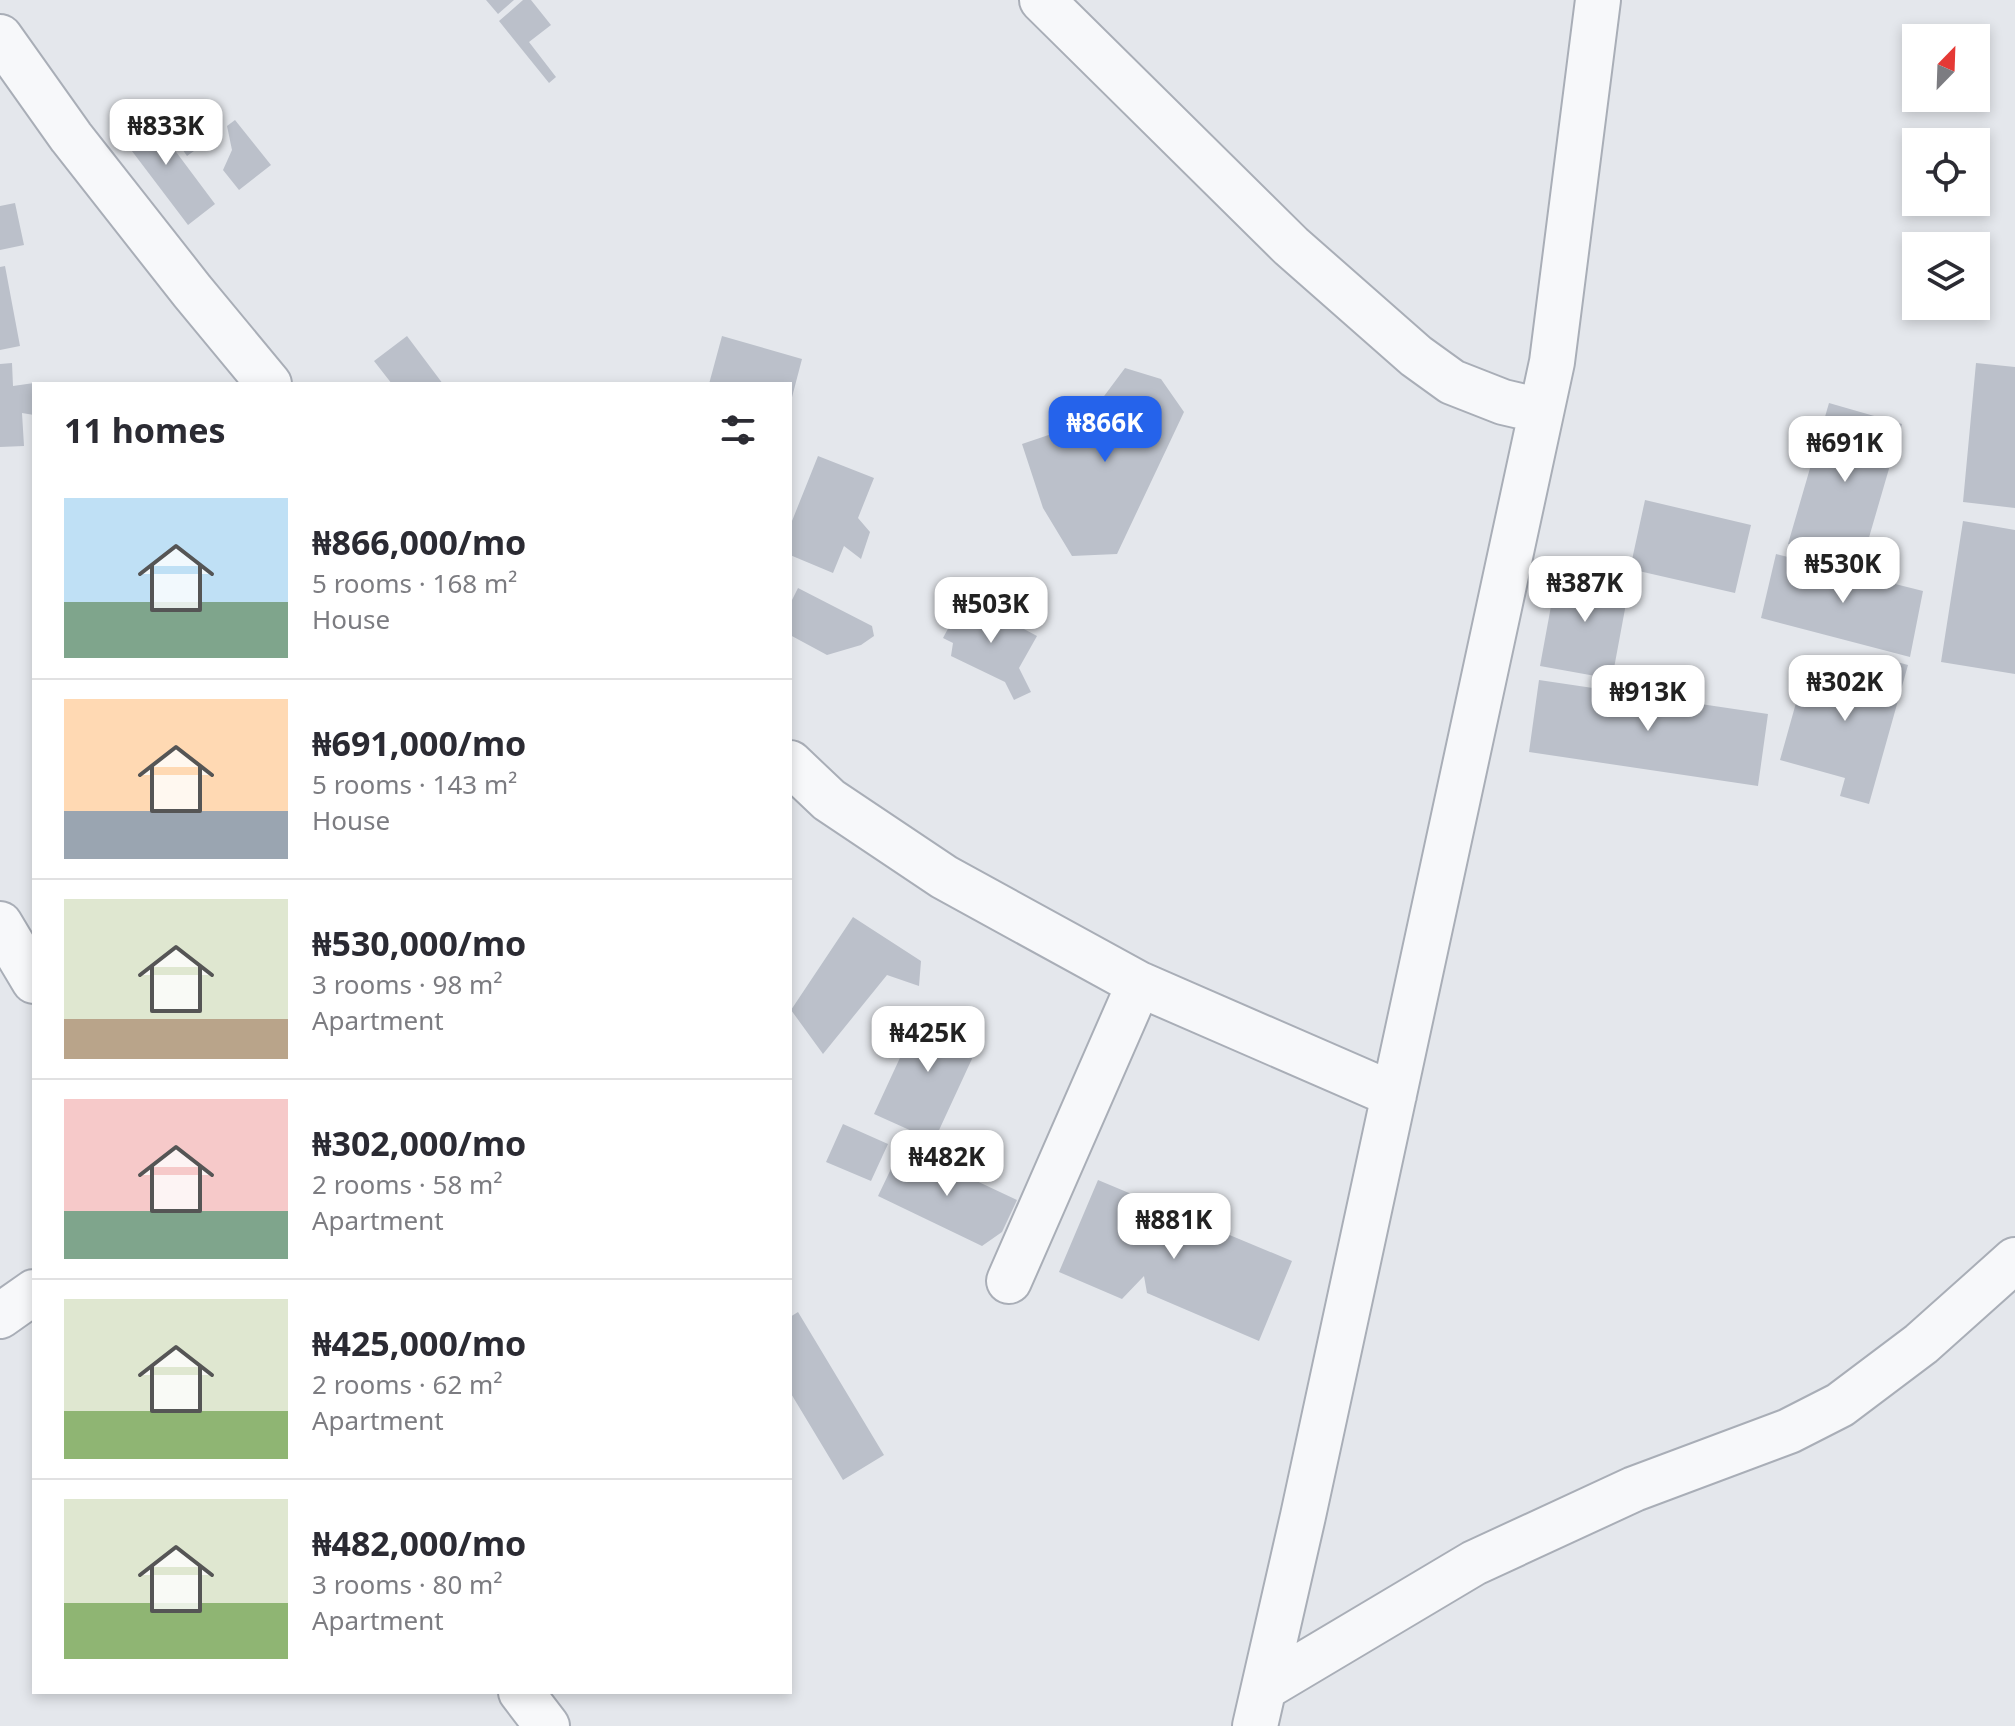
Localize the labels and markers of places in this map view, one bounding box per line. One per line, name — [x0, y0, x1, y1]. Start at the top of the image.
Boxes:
pin: ₦833K — [110, 99, 222, 167]
pin: ₦866K — [1049, 396, 1161, 464]
pin: ₦691K — [1789, 416, 1901, 484]
pin: ₦530K — [1787, 537, 1899, 605]
pin: ₦387K — [1529, 556, 1641, 624]
pin: ₦503K — [935, 577, 1047, 645]
pin: ₦302K — [1789, 655, 1901, 723]
pin: ₦913K — [1592, 665, 1704, 733]
pin: ₦425K — [872, 1006, 984, 1074]
pin: ₦482K — [891, 1130, 1003, 1198]
pin: ₦881K — [1118, 1193, 1230, 1261]

